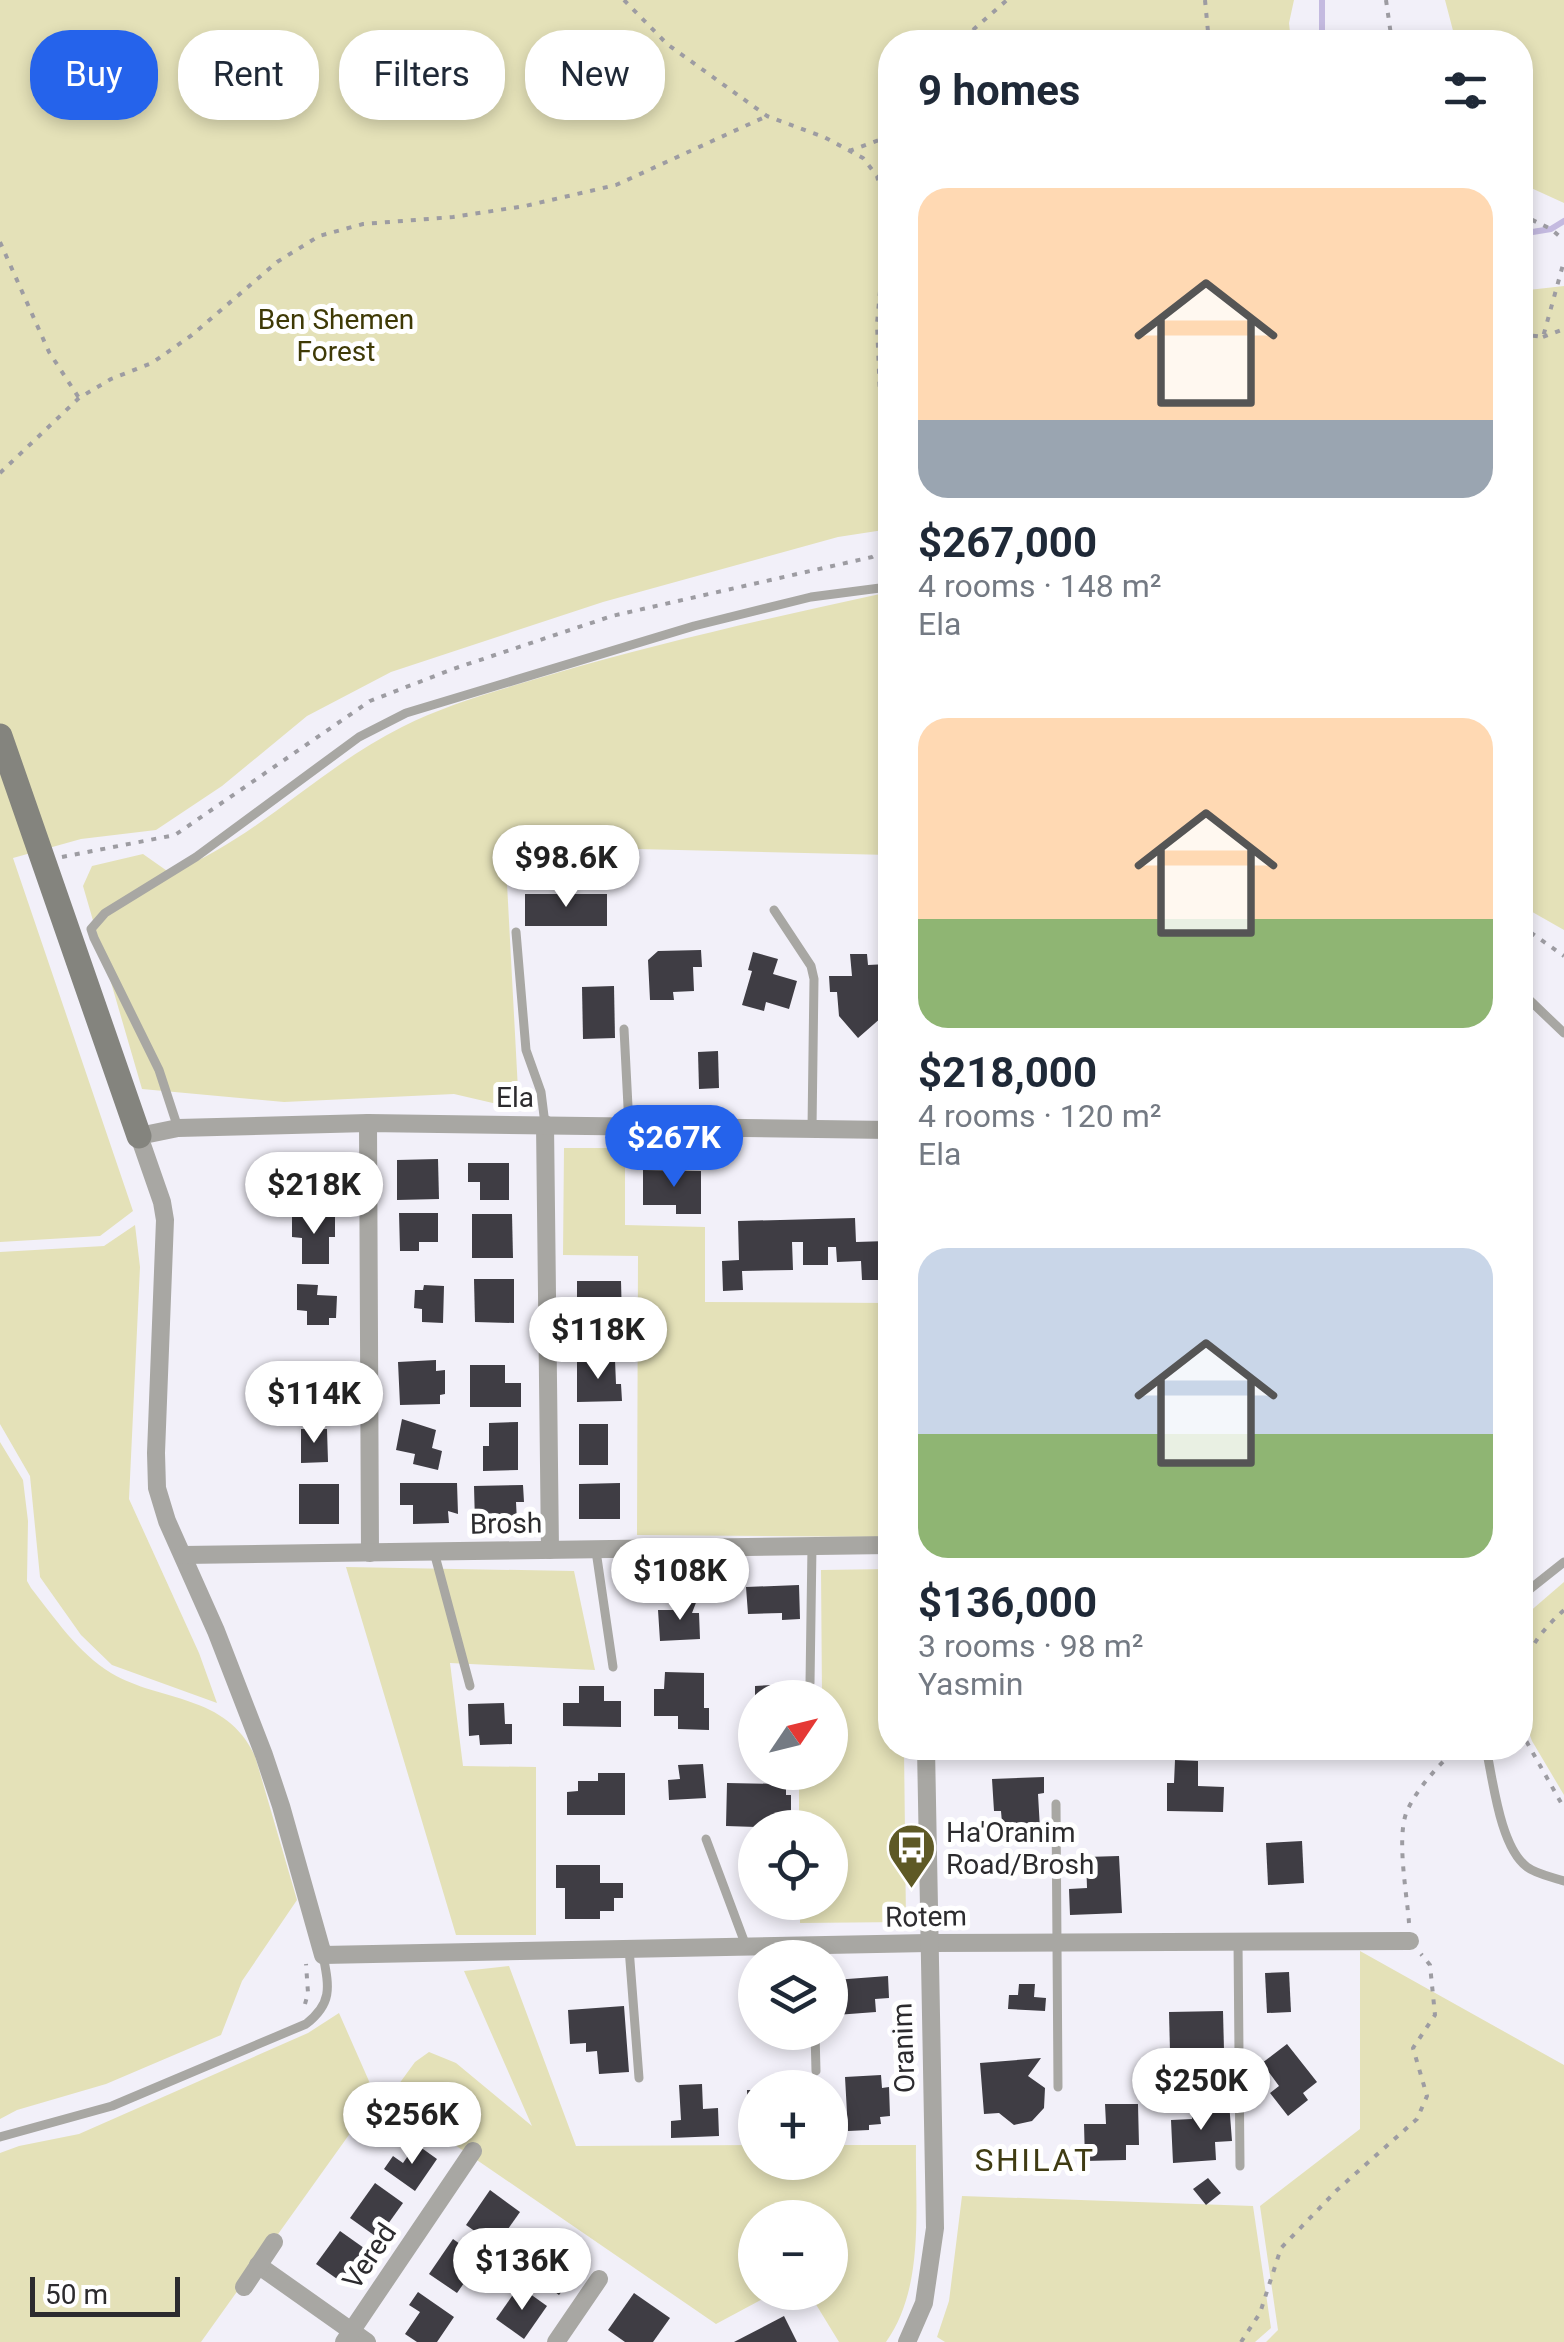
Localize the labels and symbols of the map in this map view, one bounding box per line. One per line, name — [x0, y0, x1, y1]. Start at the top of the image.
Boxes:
park label: Ben Shemen Forest — [258, 303, 414, 368]
pin: $98.6K — [485, 825, 647, 910]
street label: Ela — [496, 1081, 534, 1114]
pin: $267K — [604, 1105, 744, 1190]
pin: $218K — [244, 1152, 384, 1237]
pin: $118K — [528, 1297, 668, 1382]
pin: $114K — [244, 1361, 384, 1446]
street label: Brosh — [469, 1506, 543, 1541]
pin: $108K — [610, 1538, 750, 1623]
north arrow — [738, 1680, 848, 1790]
place label: Ha'Oranim Road/Brosh — [946, 1816, 1094, 1881]
bus stop icon: Ha'Oranim Road/Brosh — [885, 1822, 937, 1890]
street label: Rotem — [885, 1899, 967, 1934]
street label: Oranim — [885, 2002, 922, 2094]
pin: $250K — [1131, 2048, 1271, 2133]
pin: $256K — [342, 2082, 482, 2167]
district label: SHILAT — [974, 2141, 1096, 2179]
street label: Vered — [336, 2217, 403, 2295]
pin: $136K — [452, 2228, 592, 2313]
scale bar — [30, 2272, 180, 2316]

